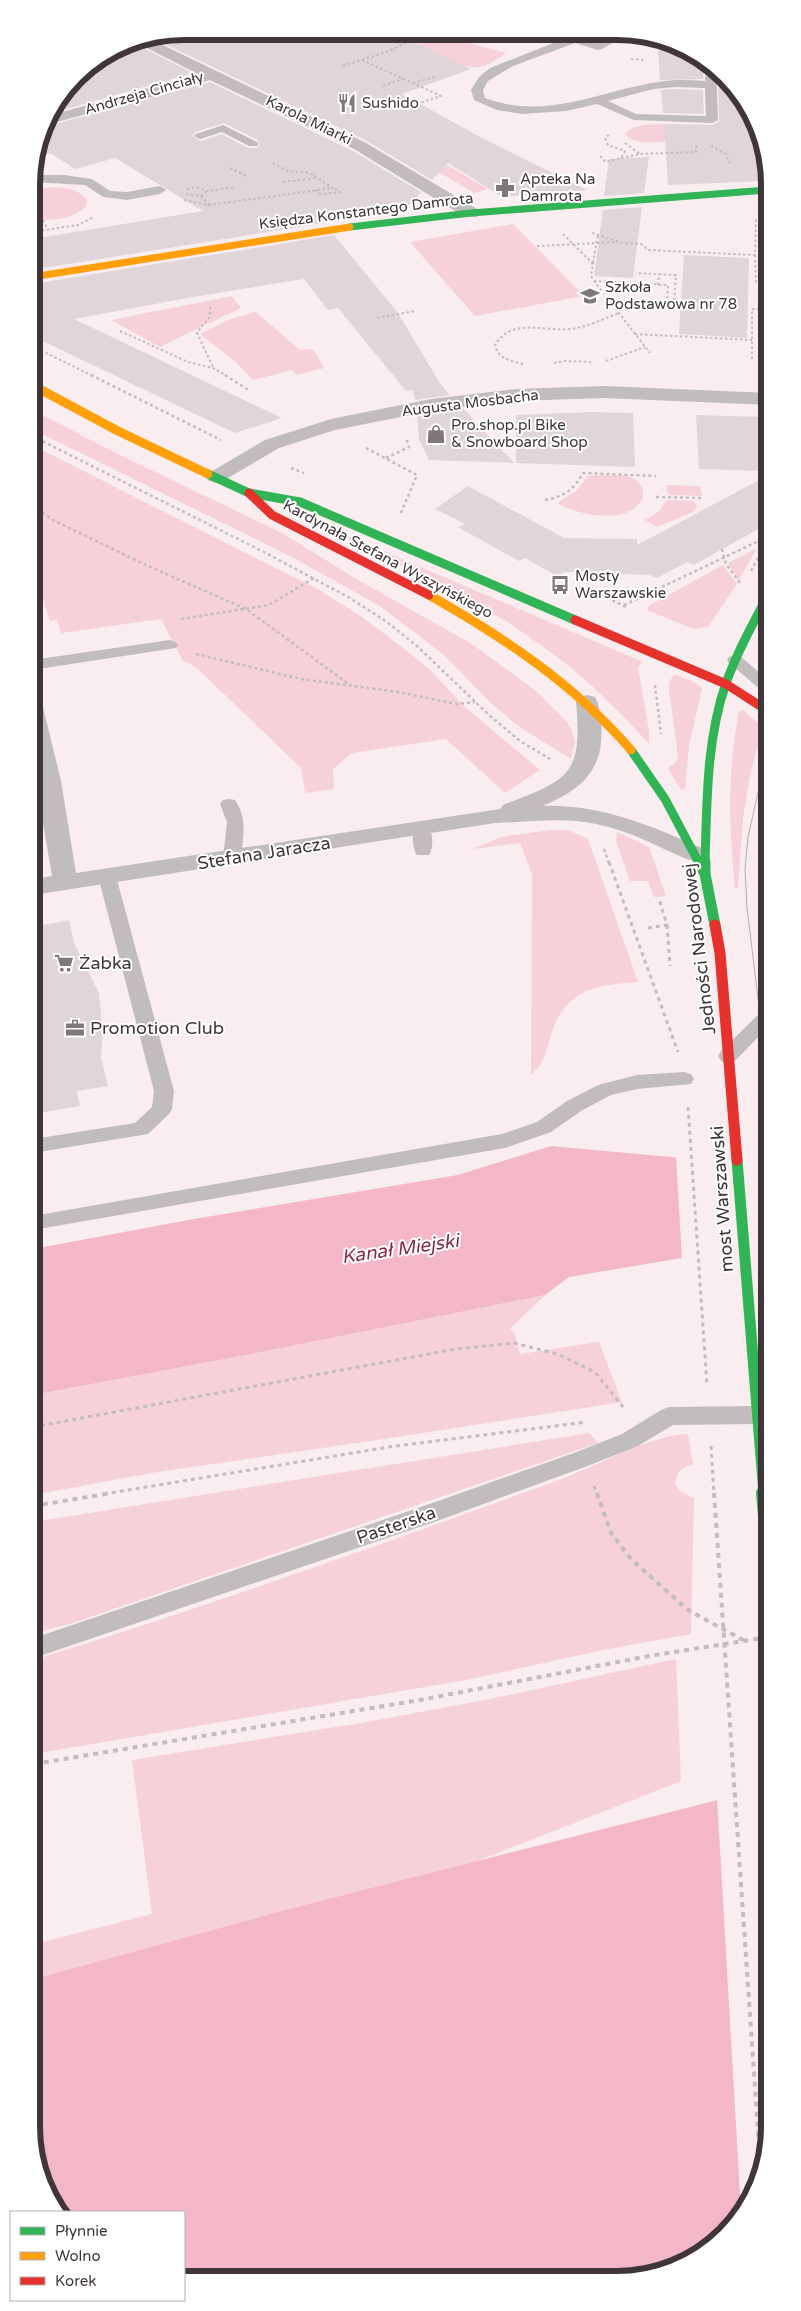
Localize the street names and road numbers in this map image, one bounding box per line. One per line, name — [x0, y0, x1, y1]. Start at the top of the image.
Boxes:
street label: Andrzeja Cinciały — [82, 67, 206, 119]
street label: Karola Miarki — [263, 91, 355, 149]
street label: Księdza Konstantego Damrota — [258, 189, 474, 233]
street label: Augusta Mosbacha — [400, 386, 540, 420]
street label: Kardynała Stefana Wyszyńskiego — [280, 496, 496, 622]
street label: Stefana Jaracza — [196, 832, 332, 874]
street label: Jedności Narodowej — [678, 862, 720, 1036]
street label: most Warszawski — [706, 1125, 738, 1273]
street label: Pasterska — [353, 1501, 439, 1549]

